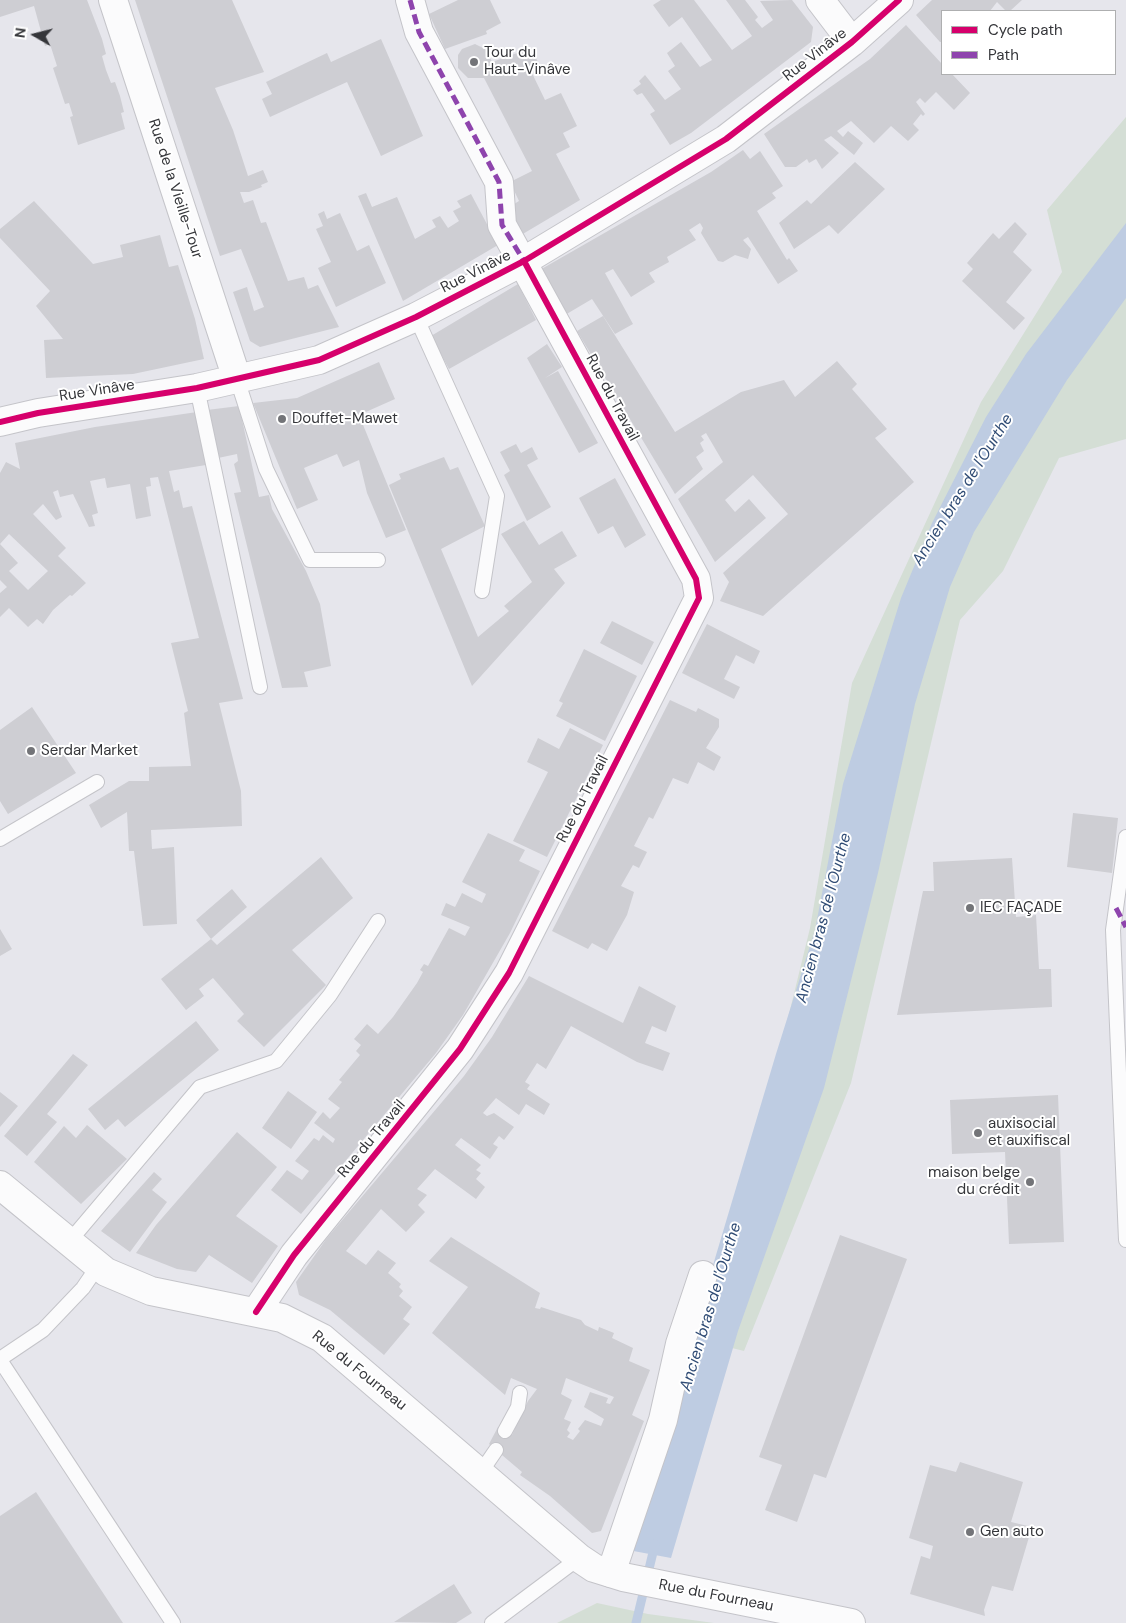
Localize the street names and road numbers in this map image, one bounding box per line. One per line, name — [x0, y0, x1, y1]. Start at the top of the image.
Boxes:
street label: Rue Vinâve — [779, 24, 851, 86]
street label: Rue de la Vieille-Tour — [144, 117, 206, 261]
street label: Rue Vinâve — [438, 247, 514, 297]
street label: Rue du Travail — [582, 352, 642, 444]
street label: Rue Vinâve — [58, 376, 136, 406]
street label: Rue du Travail — [553, 752, 613, 846]
street label: Rue du Travail — [334, 1097, 410, 1181]
street label: Rue du Fourneau — [308, 1327, 410, 1415]
street label: Rue du Fourneau — [657, 1576, 775, 1616]

